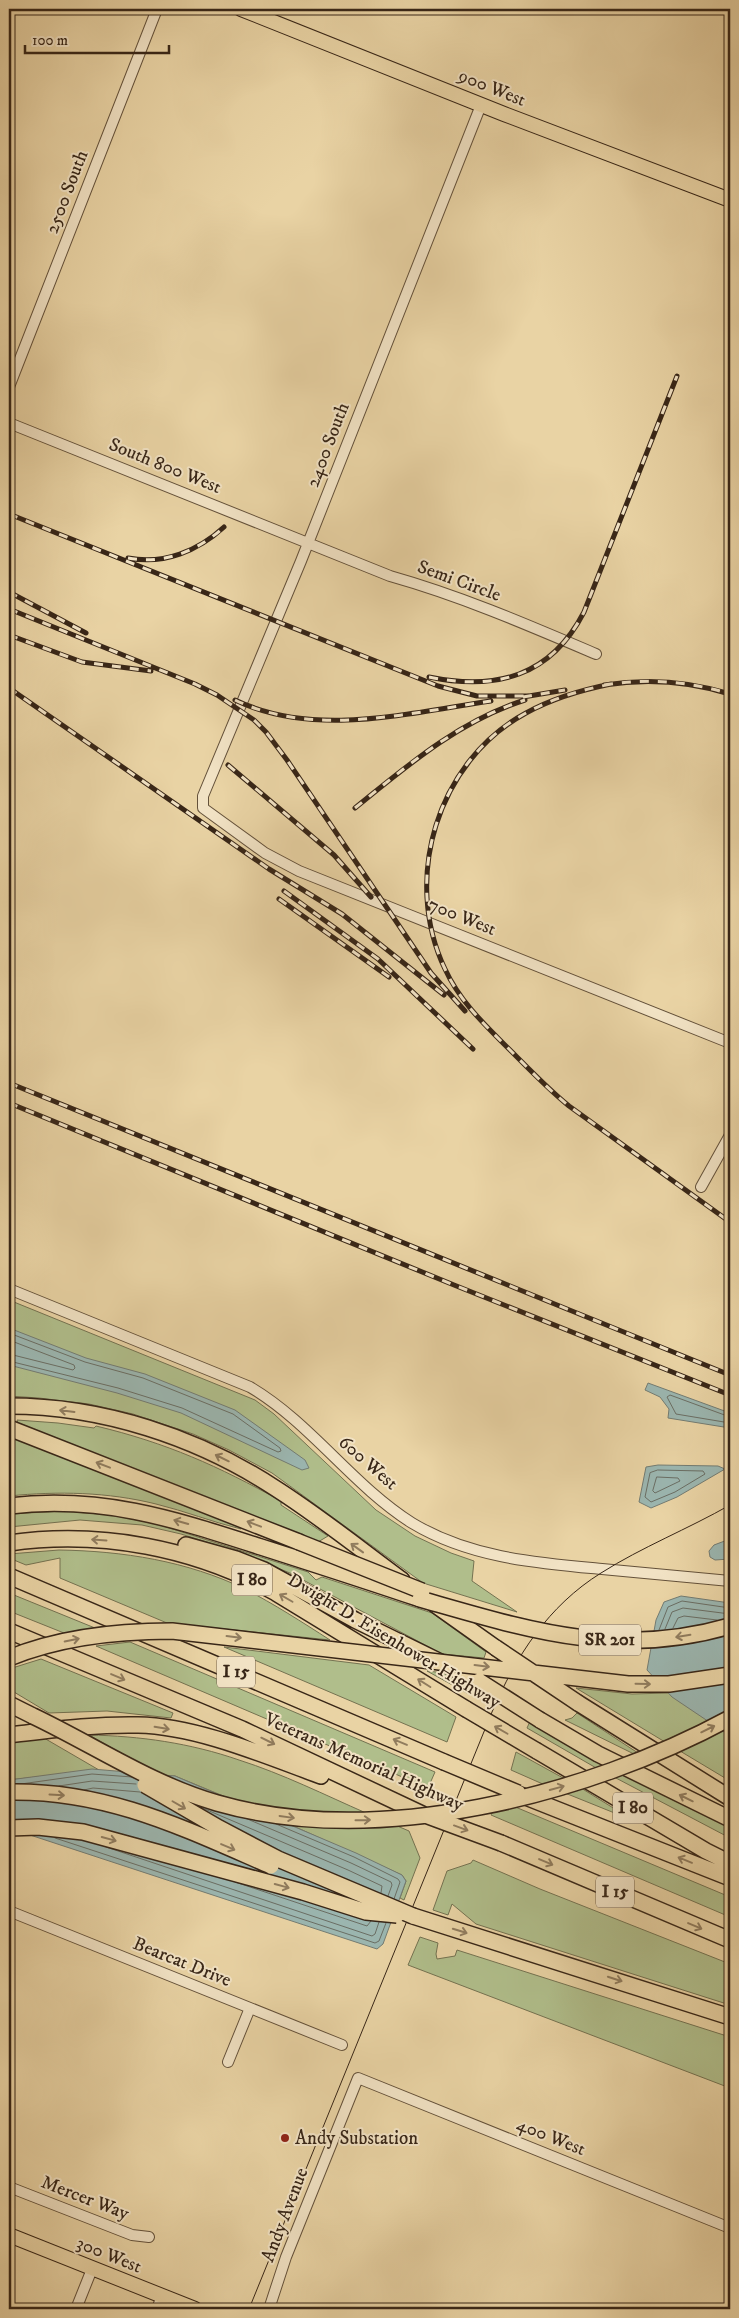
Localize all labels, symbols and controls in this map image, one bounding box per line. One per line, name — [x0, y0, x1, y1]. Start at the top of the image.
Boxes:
scale bar — [25, 22, 169, 54]
text: 100 m — [32, 31, 68, 50]
street label: 900 West — [454, 64, 529, 112]
street label: 2500 South — [41, 147, 93, 237]
street label: 2400 South — [301, 399, 355, 491]
street label: South 800 West — [105, 433, 225, 499]
street label: Semi Circle — [414, 555, 504, 607]
street label: 700 West — [425, 893, 499, 941]
one-way arrow — [60, 1406, 76, 1416]
street label: 600 West — [334, 1431, 402, 1495]
one-way arrow — [215, 1453, 230, 1462]
one-way arrow — [96, 1460, 111, 1469]
one-way arrow — [174, 1516, 190, 1526]
one-way arrow — [247, 1519, 262, 1529]
one-way arrow — [91, 1535, 107, 1545]
one-way arrow — [351, 1542, 364, 1553]
road number: I 80 — [232, 1564, 272, 1596]
street label: Dwight D. Eisenhower Highway — [283, 1568, 506, 1714]
one-way arrow — [279, 1593, 293, 1603]
road number: SR 201 — [579, 1624, 641, 1656]
one-way arrow — [675, 1631, 691, 1641]
one-way arrow — [225, 1632, 241, 1642]
one-way arrow — [64, 1635, 80, 1644]
road number: I 15 — [217, 1656, 255, 1688]
one-way arrow — [474, 1661, 490, 1671]
one-way arrow — [111, 1673, 126, 1682]
one-way arrow — [418, 1678, 432, 1688]
one-way arrow — [635, 1679, 651, 1689]
street label: Veterans Memorial Highway — [260, 1707, 468, 1817]
one-way arrow — [153, 1723, 169, 1733]
one-way arrow — [495, 1724, 509, 1734]
one-way arrow — [700, 1724, 715, 1733]
one-way arrow — [260, 1737, 275, 1746]
one-way arrow — [393, 1737, 408, 1747]
one-way arrow — [549, 1782, 565, 1792]
one-way arrow — [49, 1790, 65, 1799]
road number: I 80 — [613, 1792, 653, 1824]
one-way arrow — [679, 1793, 694, 1803]
one-way arrow — [172, 1800, 186, 1810]
one-way arrow — [279, 1812, 295, 1822]
one-way arrow — [354, 1815, 371, 1825]
one-way arrow — [453, 1824, 468, 1833]
one-way arrow — [100, 1834, 116, 1844]
one-way arrow — [220, 1843, 235, 1853]
one-way arrow — [678, 1855, 693, 1865]
one-way arrow — [538, 1858, 553, 1867]
road number: I 15 — [596, 1876, 634, 1908]
one-way arrow — [274, 1882, 290, 1891]
one-way arrow — [687, 1921, 702, 1931]
one-way arrow — [451, 1926, 467, 1936]
street label: Bearcat Drive — [130, 1932, 234, 1992]
one-way arrow — [607, 1975, 622, 1984]
street label: 400 West — [513, 2113, 589, 2161]
place label: Andy Substation — [295, 2127, 418, 2150]
marker: Andy Substation — [279, 2132, 291, 2144]
street label: Andy Avenue — [256, 2164, 314, 2265]
street label: Mercer Way — [38, 2171, 133, 2226]
street label: 300 West — [73, 2232, 145, 2278]

